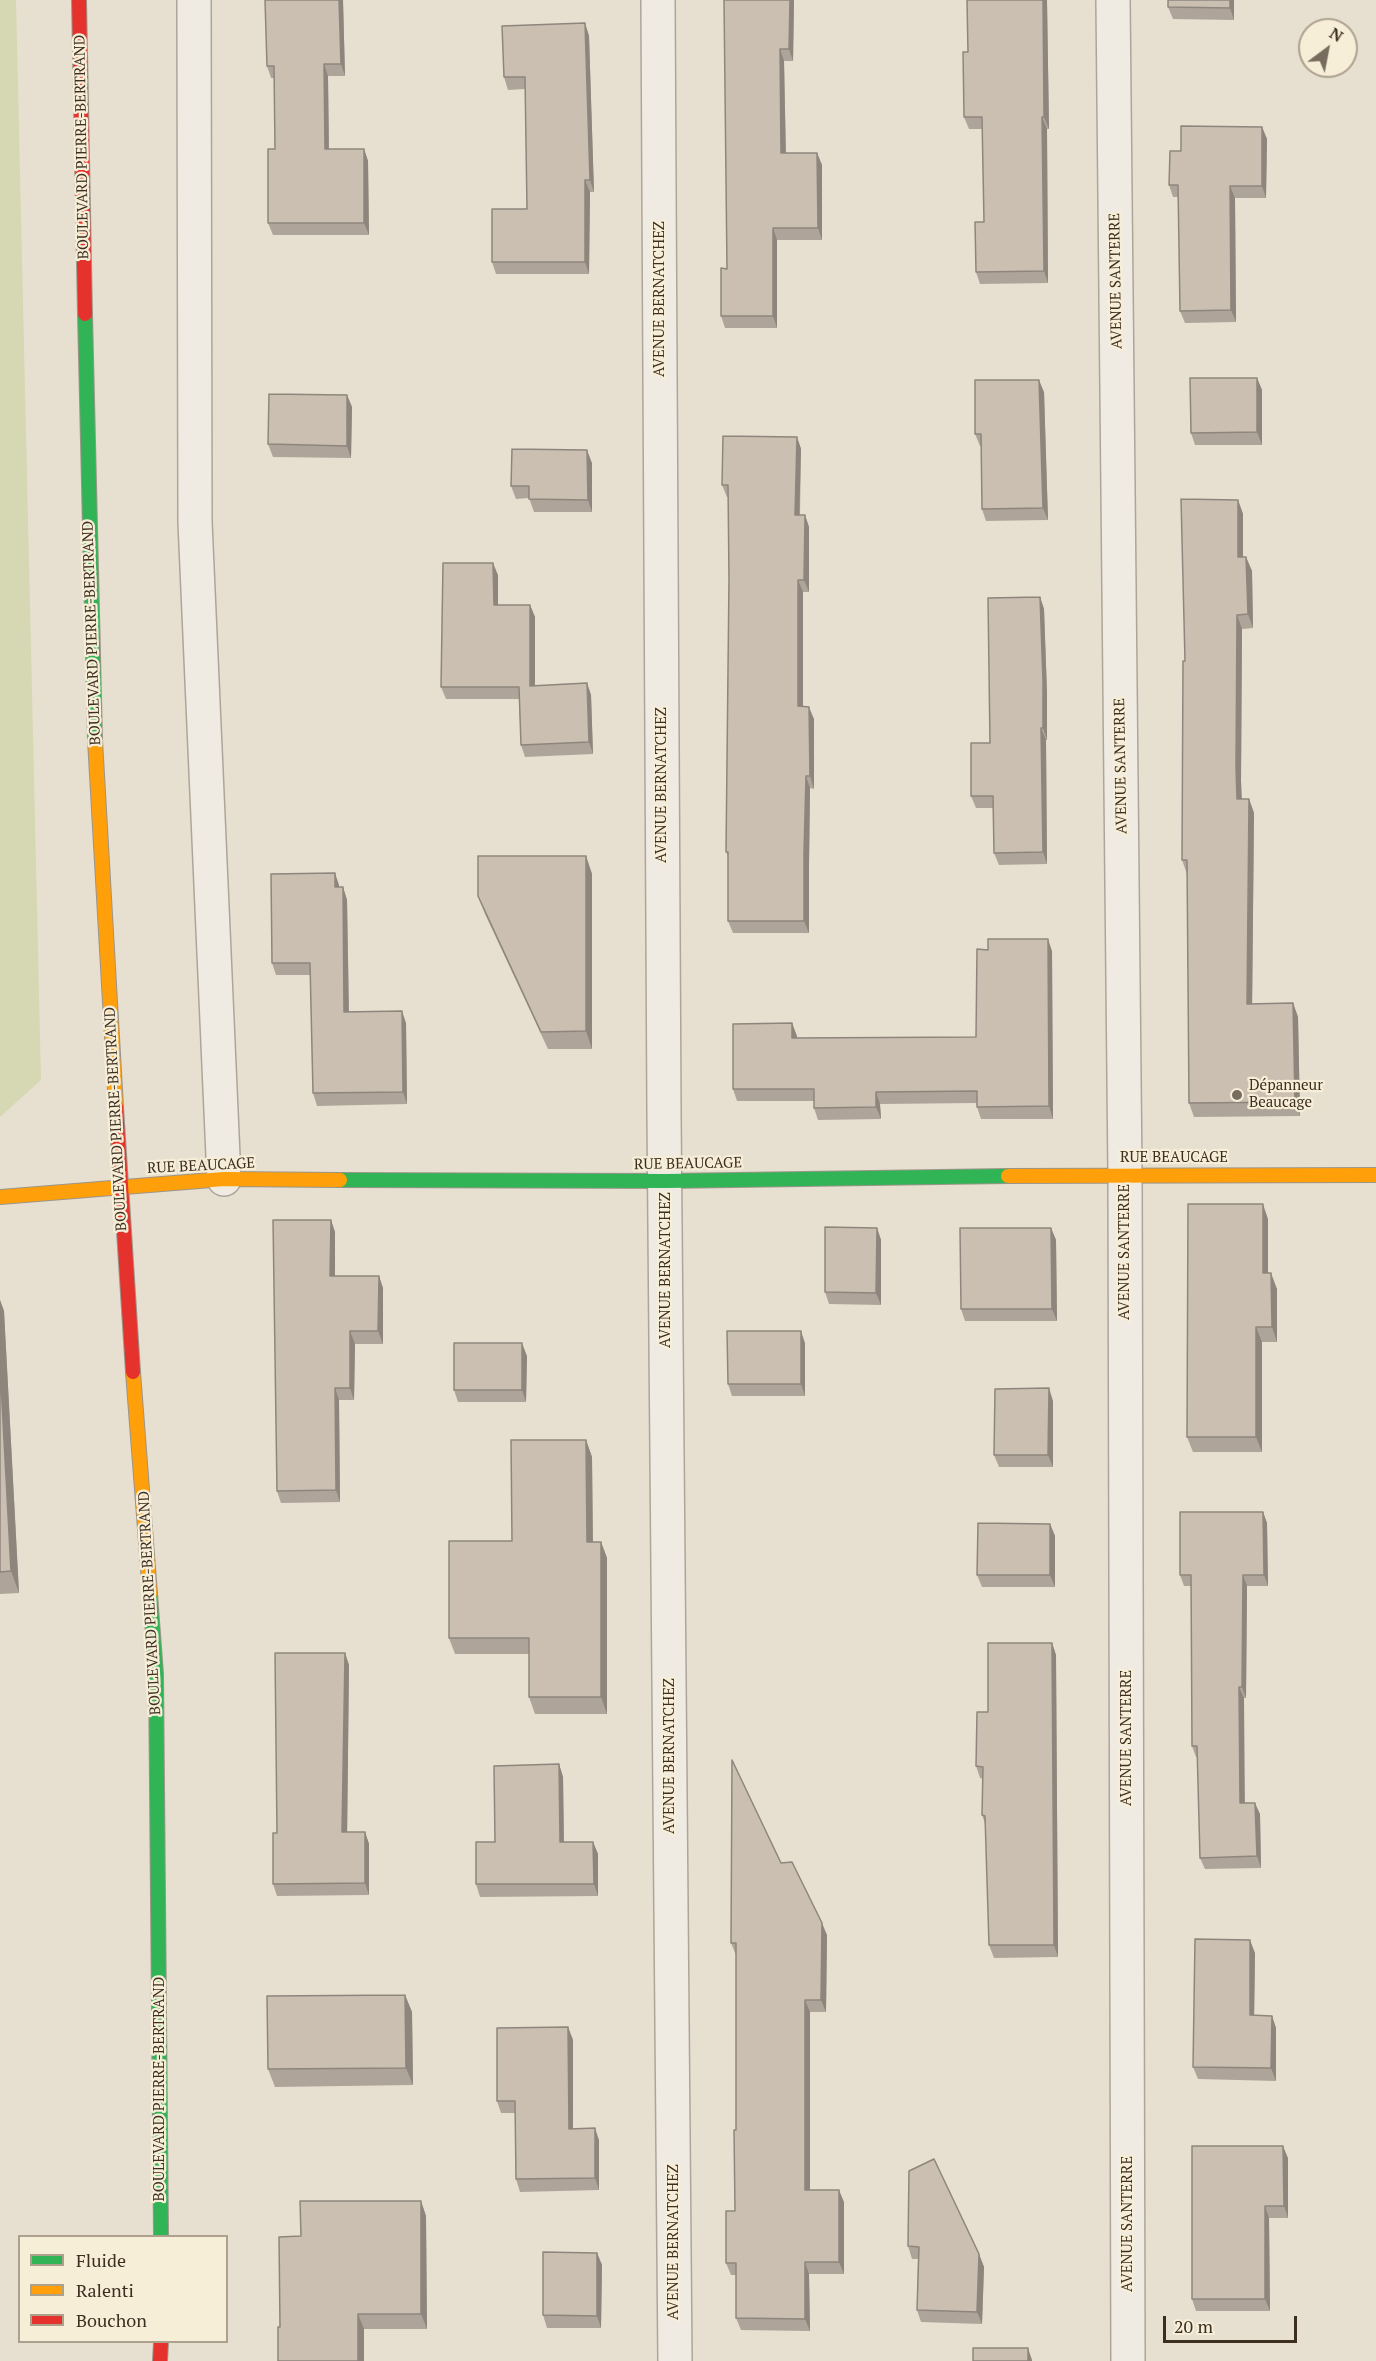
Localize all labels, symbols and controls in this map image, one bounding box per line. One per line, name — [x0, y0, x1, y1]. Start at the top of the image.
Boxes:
north arrow — [1298, 18, 1358, 78]
text: N — [1325, 22, 1347, 47]
street label: BOULEVARD PIERRE-BERTRAND — [71, 34, 93, 260]
street label: AVENUE SANTERRE — [1106, 213, 1126, 349]
street label: AVENUE BERNATCHEZ — [651, 221, 669, 377]
street label: BOULEVARD PIERRE-BERTRAND — [79, 520, 105, 746]
street label: AVENUE SANTERRE — [1111, 698, 1131, 834]
street label: AVENUE BERNATCHEZ — [653, 707, 671, 863]
street label: BOULEVARD PIERRE-BERTRAND — [101, 1006, 131, 1232]
place label: Dépanneur Beaucage — [1249, 1077, 1323, 1112]
marker: Dépanneur Beaucage — [1230, 1088, 1244, 1102]
street label: RUE BEAUCAGE — [1120, 1149, 1228, 1167]
street label: RUE BEAUCAGE — [147, 1154, 255, 1178]
street label: RUE BEAUCAGE — [634, 1154, 742, 1174]
street label: AVENUE SANTERRE — [1116, 1184, 1134, 1320]
street label: AVENUE BERNATCHEZ — [657, 1192, 675, 1348]
street label: BOULEVARD PIERRE-BERTRAND — [135, 1490, 165, 1716]
street label: AVENUE SANTERRE — [1118, 1670, 1136, 1806]
street label: AVENUE BERNATCHEZ — [661, 1678, 679, 1834]
street label: BOULEVARD PIERRE-BERTRAND — [151, 1977, 169, 2201]
street label: AVENUE SANTERRE — [1119, 2156, 1137, 2292]
street label: AVENUE BERNATCHEZ — [665, 2164, 683, 2320]
legend — [18, 2235, 228, 2343]
text: Fluide — [76, 2248, 126, 2272]
text: Ralenti — [76, 2278, 134, 2302]
scale bar — [1166, 2304, 1300, 2342]
text: Bouchon — [76, 2308, 147, 2332]
text: 20 m — [1174, 2314, 1213, 2338]

